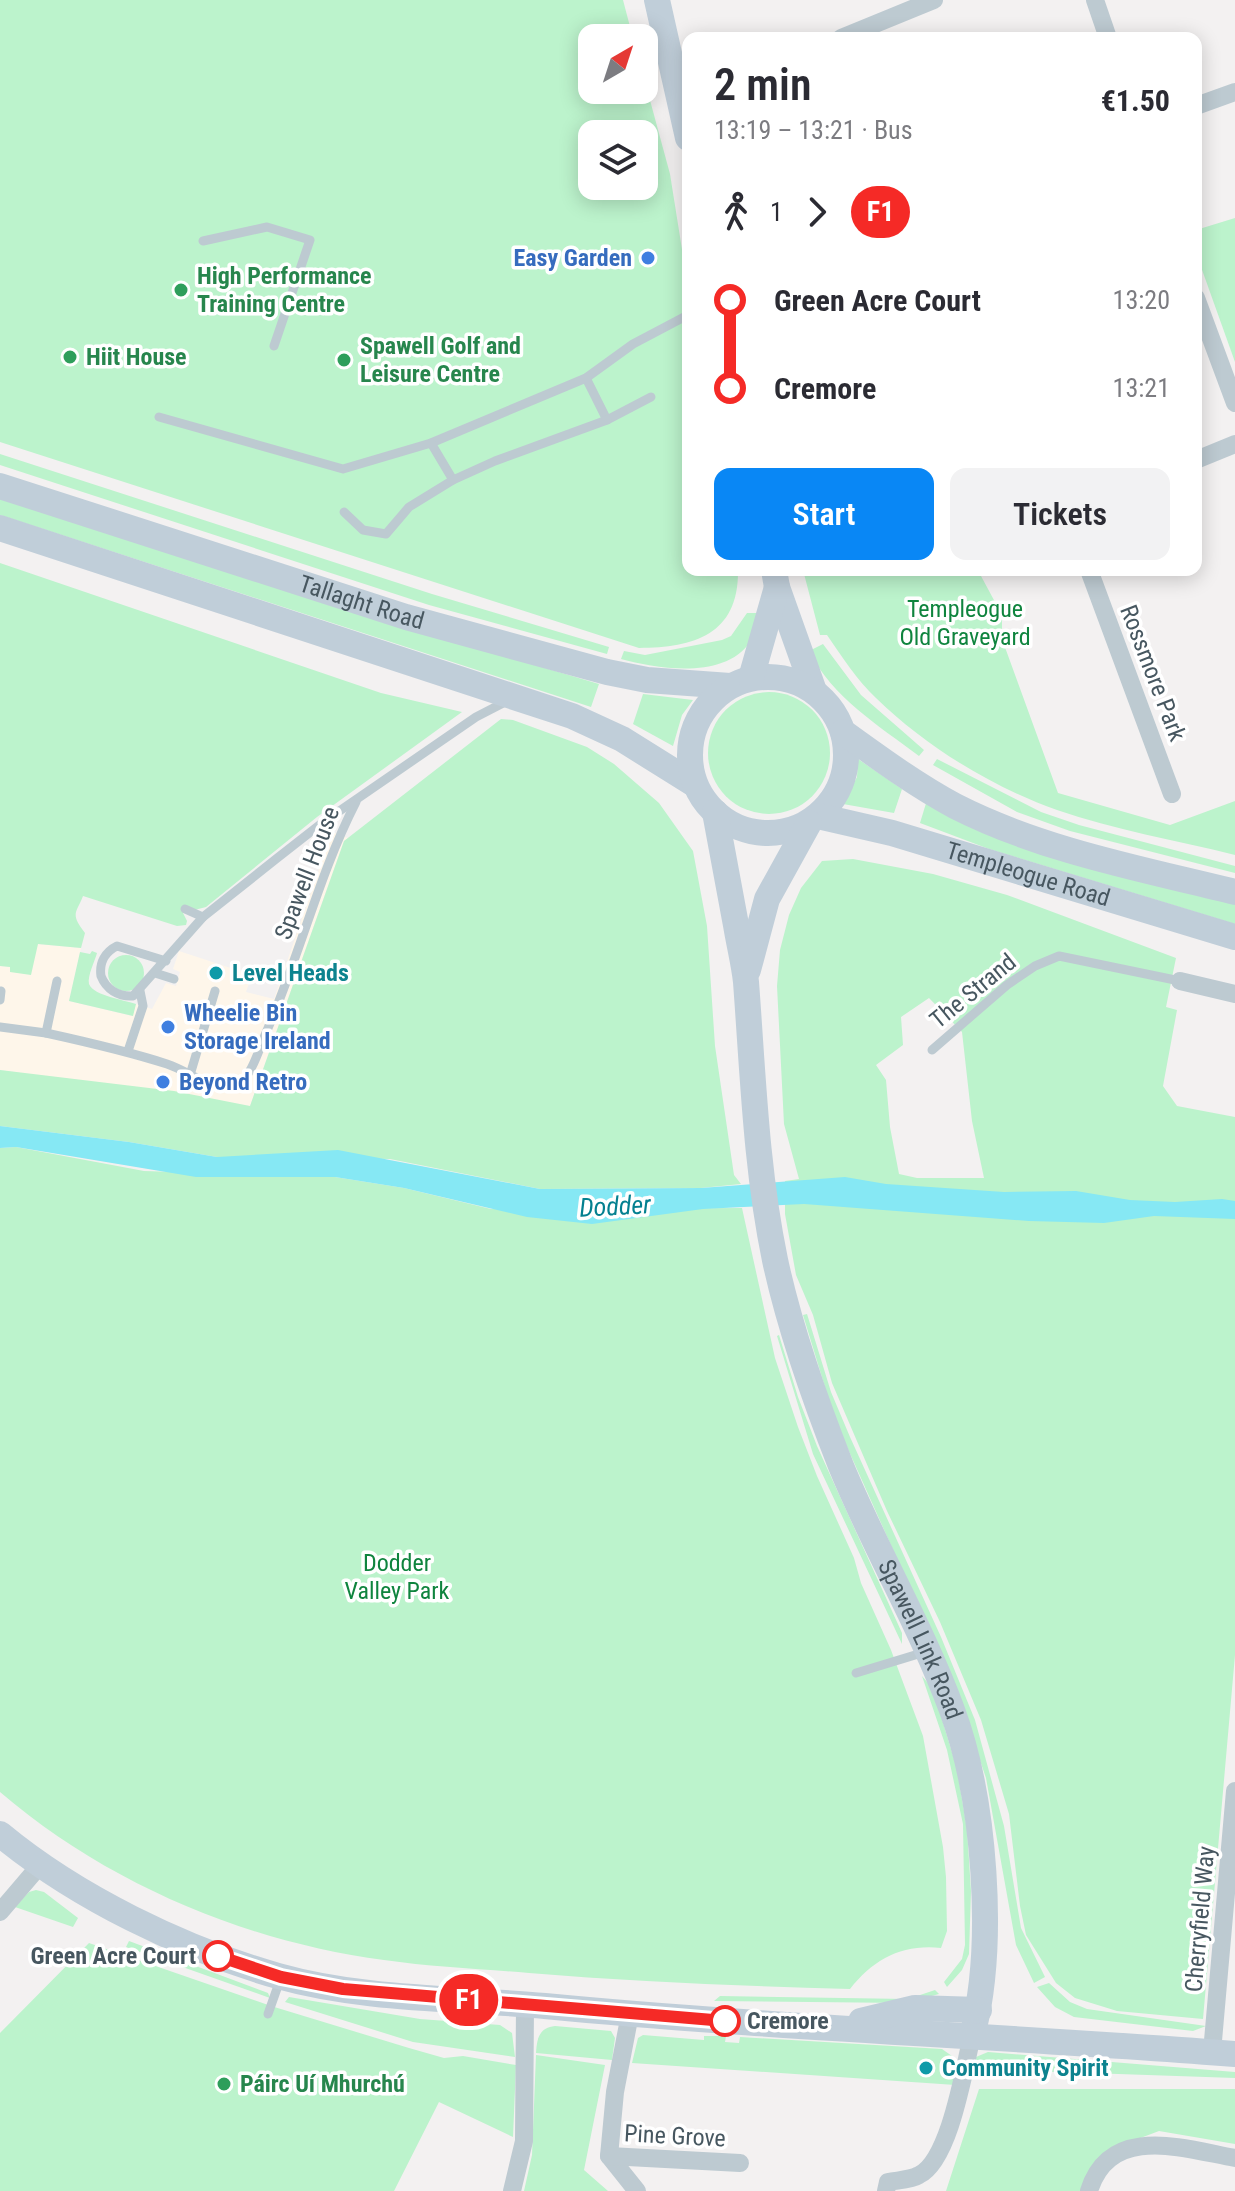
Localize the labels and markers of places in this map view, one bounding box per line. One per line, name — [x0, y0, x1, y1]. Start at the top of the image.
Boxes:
place label: Easy Garden — [514, 244, 632, 272]
marker: Easy Garden — [639, 249, 657, 267]
place label: High Performance Training Centre — [197, 262, 372, 318]
marker: High Performance Training Centre — [172, 281, 190, 299]
place label: Spawell Golf and Leisure Centre — [360, 332, 521, 388]
place label: Hiit House — [86, 343, 187, 371]
marker: Hiit House — [61, 348, 79, 366]
marker: Spawell Golf and Leisure Centre — [335, 351, 353, 369]
place label: Level Heads — [232, 959, 349, 987]
marker: Level Heads — [207, 964, 225, 982]
place label: Wheelie Bin Storage Ireland — [184, 999, 331, 1055]
marker: Wheelie Bin Storage Ireland — [159, 1018, 177, 1036]
place label: Beyond Retro — [179, 1068, 307, 1096]
marker: Beyond Retro — [154, 1073, 172, 1091]
marker: Green Acre Court — [203, 1941, 233, 1971]
place label: Green Acre Court — [30, 1942, 196, 1970]
marker: Cremore — [710, 2006, 740, 2036]
place label: Cremore — [747, 2007, 829, 2035]
place label: Community Spirit — [942, 2054, 1109, 2082]
marker: Community Spirit — [917, 2059, 935, 2077]
place label: Páirc Uí Mhurchú — [240, 2070, 405, 2098]
marker: Páirc Uí Mhurchú — [215, 2075, 233, 2093]

